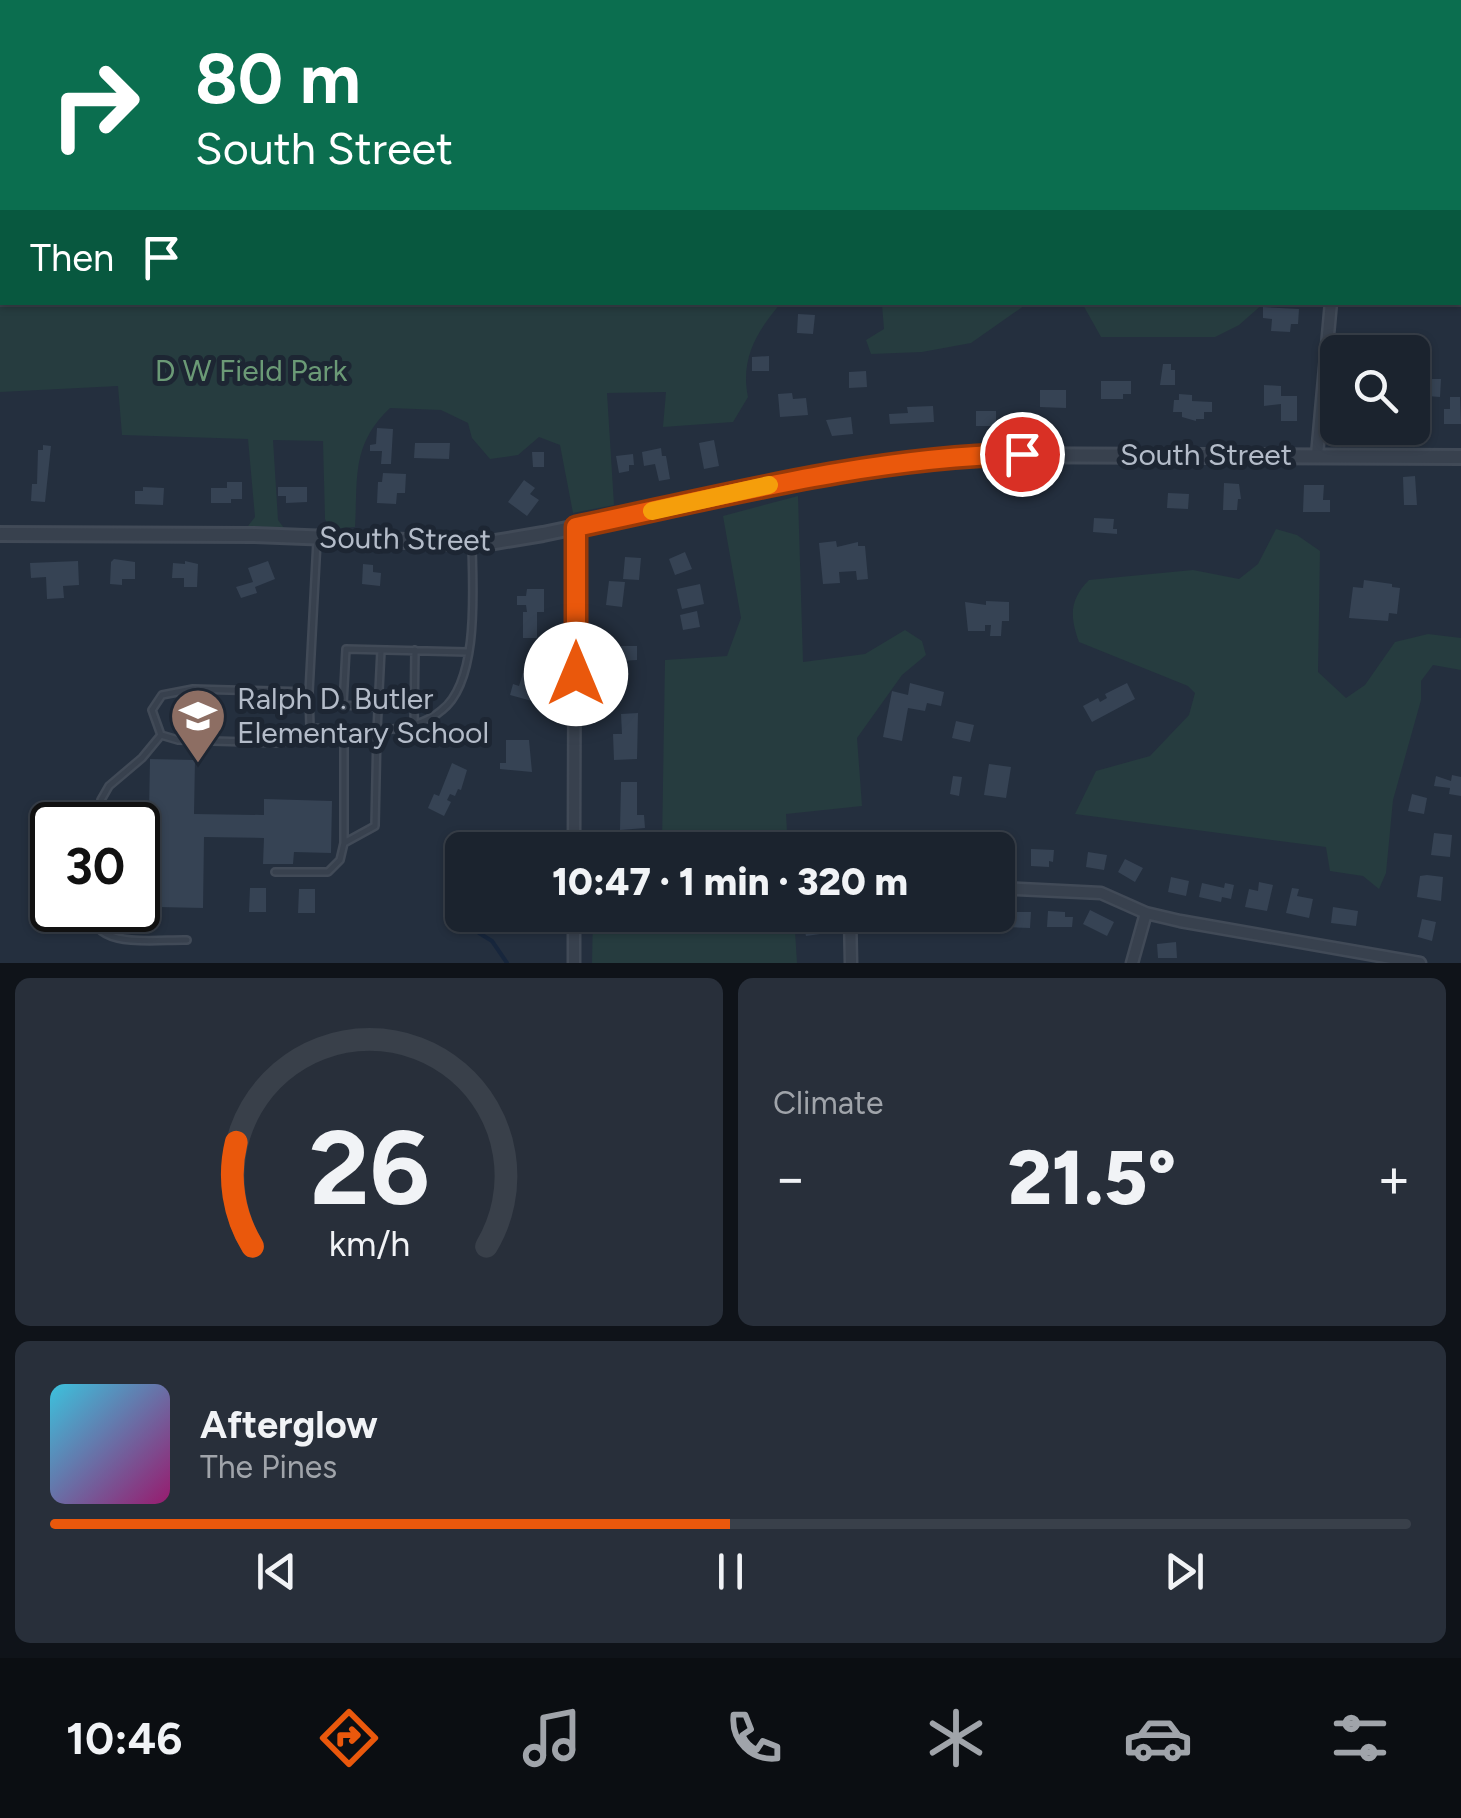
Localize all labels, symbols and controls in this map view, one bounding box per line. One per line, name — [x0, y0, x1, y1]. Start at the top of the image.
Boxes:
text: 80 m — [195, 36, 361, 121]
icon: right — [30, 40, 160, 170]
text: South Street — [195, 121, 453, 175]
icon: arrive — [134, 230, 189, 285]
text: Then — [30, 235, 114, 281]
map controls — [1320, 335, 1430, 445]
button: search — [1320, 335, 1430, 445]
park label: D W Field Park — [155, 352, 348, 389]
pin — [980, 412, 1065, 497]
icon: arrive — [995, 427, 1050, 482]
street label: South Street — [1120, 436, 1292, 473]
street label: South Street — [319, 519, 491, 558]
position arrow — [524, 622, 628, 726]
place label: Ralph D. Butler Elementary School — [237, 680, 489, 751]
school or university icon: Ralph D. Butler Elementary School — [168, 686, 228, 765]
speed limit sign: 30 — [30, 802, 160, 932]
text: 10:47 · 1 min · 320 m — [552, 859, 908, 905]
text: Climate — [773, 1084, 884, 1122]
text: 26 — [309, 1105, 429, 1230]
text: 21.5° — [1008, 1133, 1176, 1223]
text: − — [773, 1145, 807, 1211]
text: + — [1377, 1145, 1411, 1211]
text: km/h — [328, 1222, 410, 1265]
text: Afterglow — [200, 1402, 378, 1448]
text: The Pines — [200, 1448, 337, 1486]
icon: previous — [249, 1544, 304, 1599]
icon: pause — [703, 1544, 758, 1599]
icon: next — [1157, 1544, 1212, 1599]
icon: directions — [314, 1703, 384, 1773]
icon: music — [517, 1703, 587, 1773]
icon: phone — [719, 1703, 789, 1773]
icon: climate — [921, 1703, 991, 1773]
icon: car — [1123, 1703, 1193, 1773]
icon: filters — [1325, 1703, 1395, 1773]
text: 10:46 — [66, 1711, 182, 1765]

